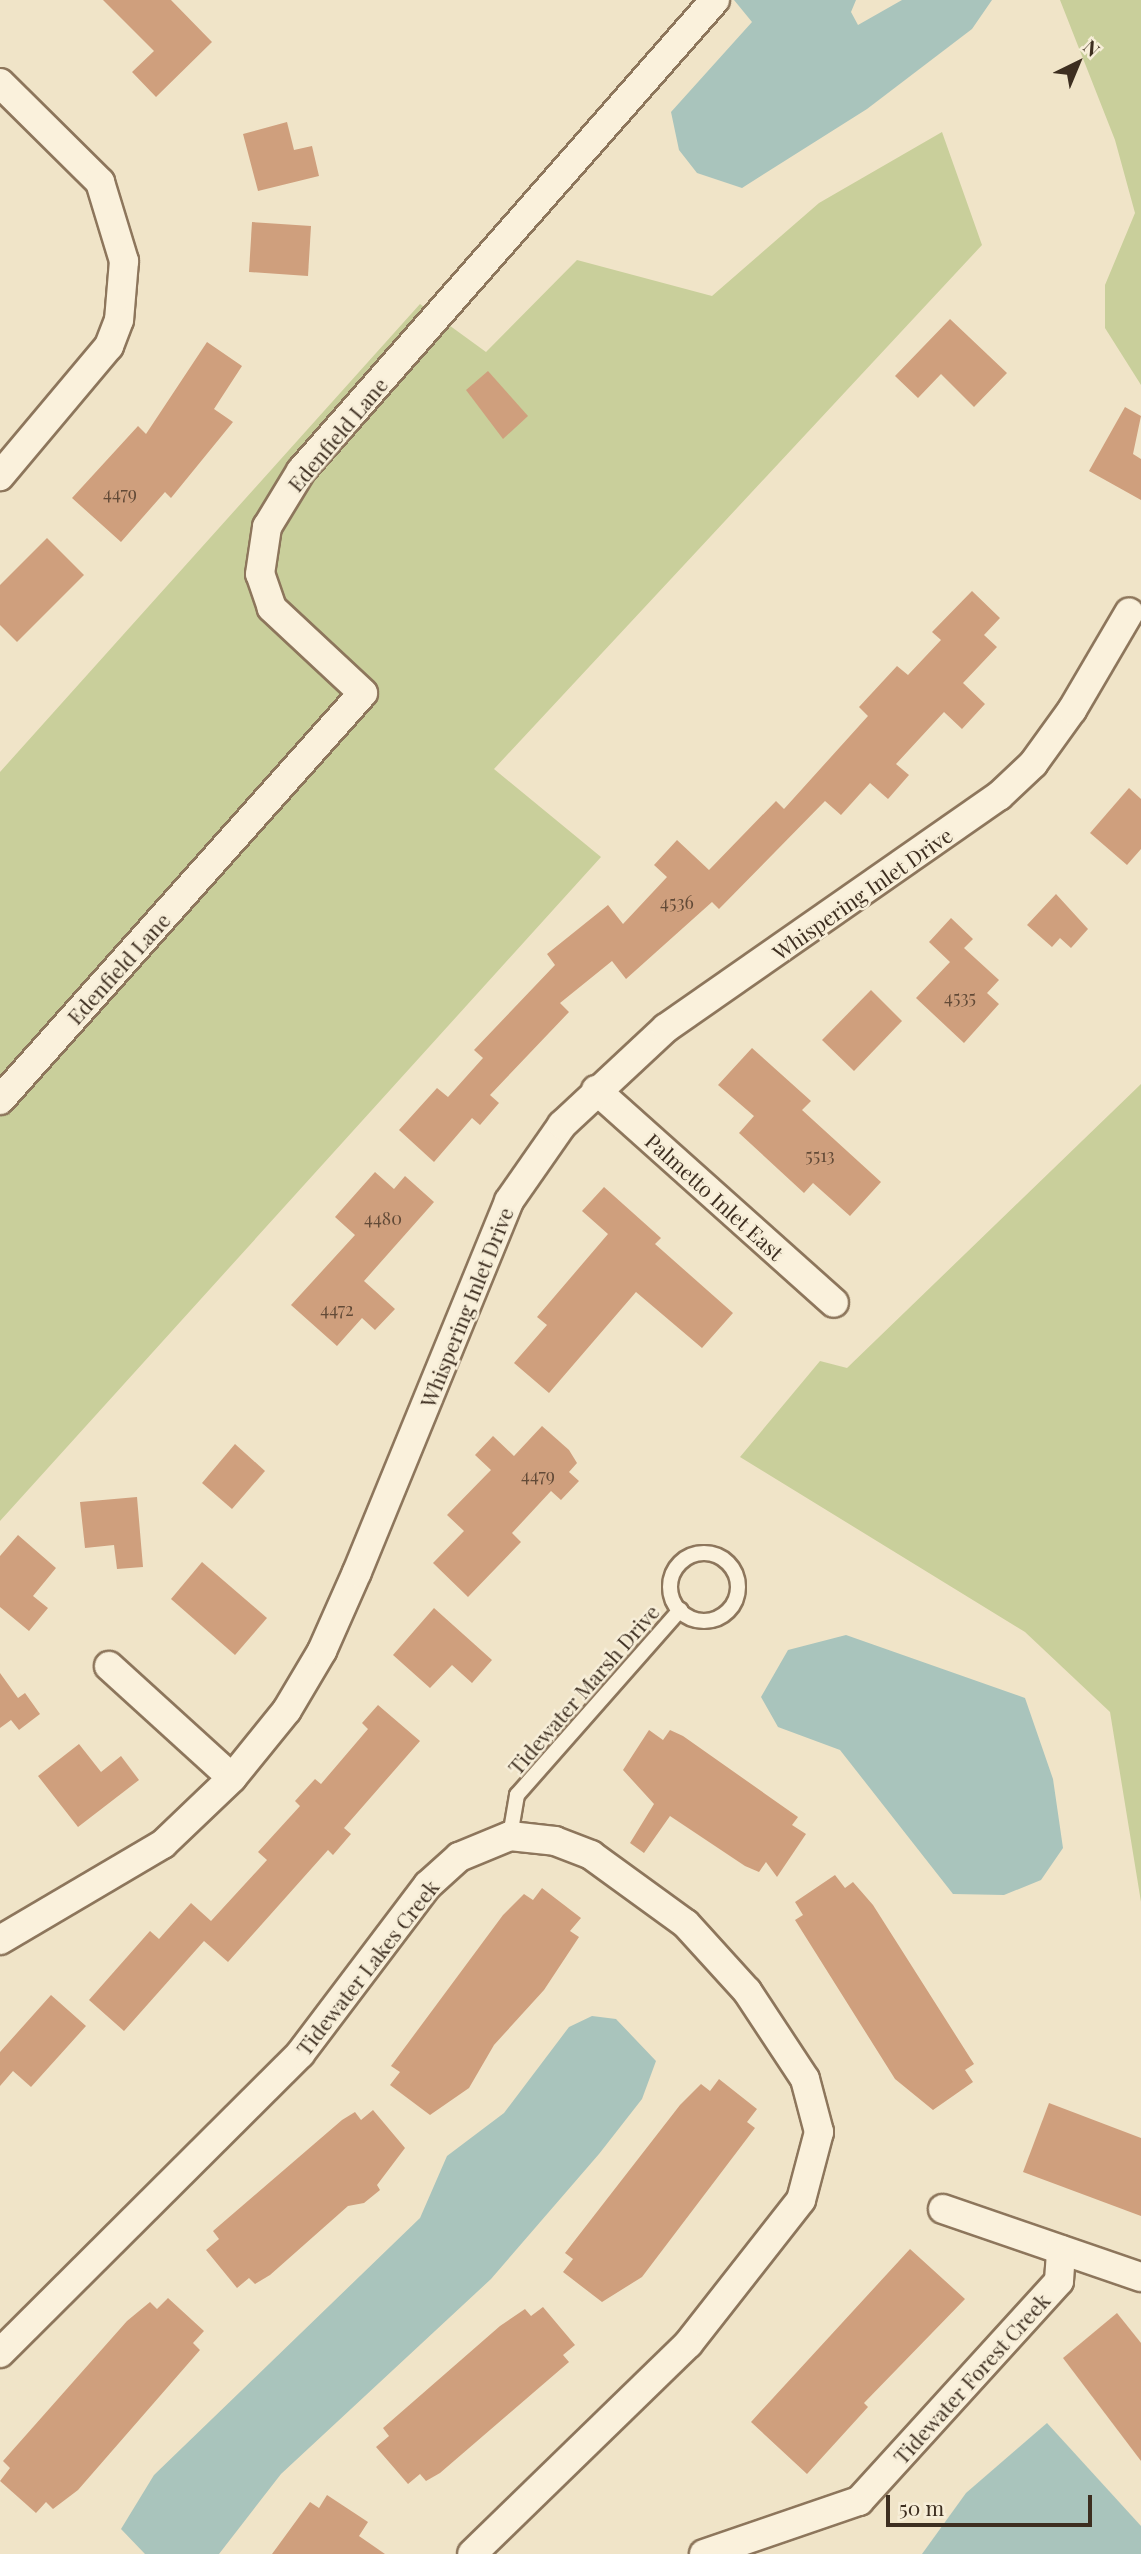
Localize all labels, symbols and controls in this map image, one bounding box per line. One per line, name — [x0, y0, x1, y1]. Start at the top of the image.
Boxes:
north arrow — [1043, 28, 1113, 98]
text: N — [1078, 33, 1106, 62]
street label: Edenfield Lane — [282, 372, 392, 496]
house number: 4479 — [103, 482, 137, 504]
street label: Whispering Inlet Drive — [767, 821, 957, 965]
house number: 4536 — [660, 891, 694, 913]
street label: Edenfield Lane — [61, 907, 175, 1029]
house number: 4535 — [944, 986, 976, 1008]
street label: Palmetto Inlet East — [641, 1127, 789, 1265]
house number: 5513 — [805, 1144, 835, 1166]
street label: Whispering Inlet Drive — [414, 1203, 518, 1411]
house number: 4480 — [364, 1207, 402, 1229]
house number: 4472 — [320, 1298, 354, 1320]
house number: 4479 — [521, 1464, 555, 1486]
street label: Tidewater Marsh Drive — [502, 1599, 664, 1779]
street label: Tidewater Lakes Creek — [291, 1874, 443, 2060]
street label: Tidewater Forest Creek — [887, 2287, 1055, 2469]
scale bar — [889, 2480, 1096, 2524]
text: 50 m — [899, 2493, 944, 2521]

